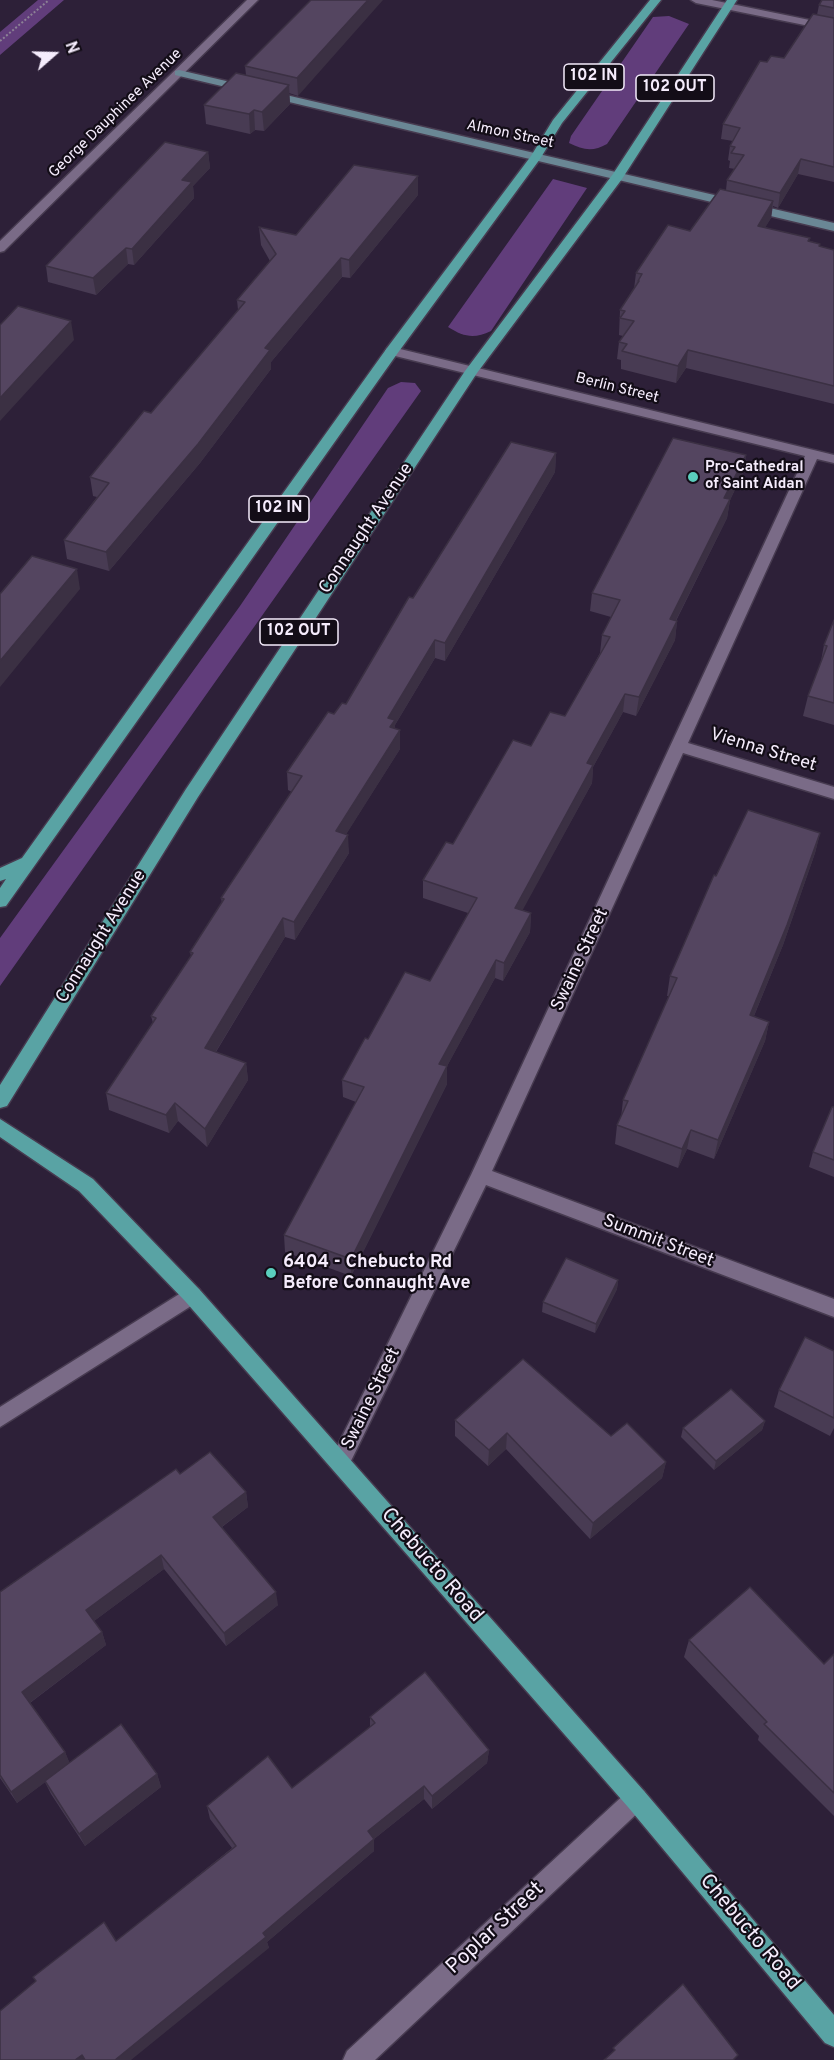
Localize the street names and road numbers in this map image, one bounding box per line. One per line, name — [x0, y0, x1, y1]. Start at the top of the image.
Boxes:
street label: George Dauphinee Avenue — [46, 46, 186, 182]
road number: 102 IN — [564, 64, 624, 90]
road number: 102 OUT — [636, 75, 714, 101]
street label: Almon Street — [465, 117, 555, 153]
street label: Berlin Street — [574, 370, 660, 408]
street label: Connaught Avenue — [315, 460, 419, 598]
road number: 102 IN — [249, 496, 309, 522]
road number: 102 OUT — [260, 619, 338, 645]
street label: Vienna Street — [707, 725, 819, 777]
street label: Connaught Avenue — [52, 866, 152, 1008]
street label: Swaine Street — [548, 905, 614, 1015]
street label: Summit Street — [600, 1211, 716, 1273]
street label: Swaine Street — [338, 1344, 406, 1454]
street label: Chebucto Road — [374, 1503, 488, 1629]
street label: Chebucto Road — [693, 1870, 805, 1996]
street label: Poplar Street — [442, 1877, 550, 1981]

